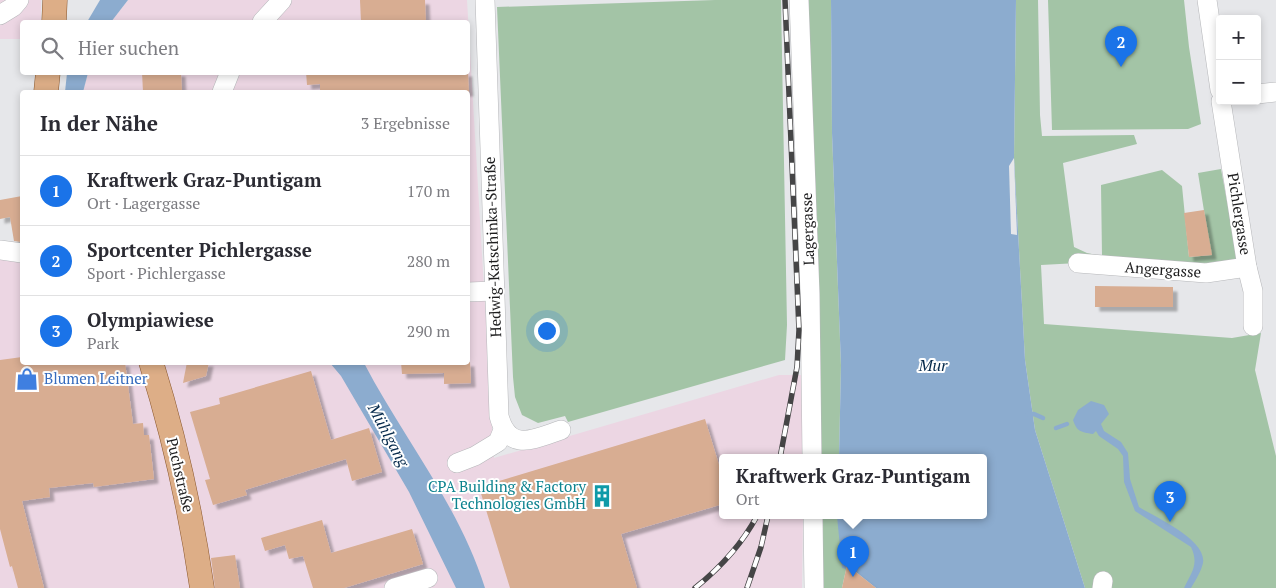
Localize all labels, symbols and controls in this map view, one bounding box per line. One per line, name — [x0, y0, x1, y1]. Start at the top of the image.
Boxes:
map controls — [1216, 15, 1261, 105]
button: + — [1216, 15, 1261, 60]
search box — [20, 20, 470, 75]
pin: 2 — [1105, 26, 1137, 67]
icon: search — [38, 34, 66, 62]
text: Hier suchen — [78, 35, 179, 60]
button: − — [1216, 60, 1261, 105]
text: In der Nähe — [40, 109, 158, 137]
text: 3 Ergebnisse — [361, 112, 450, 134]
street label: Hedwig-Katschinka-Straße — [479, 156, 505, 338]
text: Kraftwerk Graz-Puntigam — [87, 167, 322, 192]
street label: Pichlergasse — [1224, 171, 1256, 256]
text: 1 — [51, 180, 61, 202]
text: 170 m — [407, 180, 450, 202]
text: Ort · Lagergasse — [87, 192, 200, 214]
street label: Lagergasse — [796, 192, 818, 266]
text: Sportcenter Pichlergasse — [87, 237, 312, 262]
text: 2 — [51, 250, 61, 272]
text: 280 m — [407, 250, 450, 272]
street label: Angergasse — [1124, 256, 1202, 282]
text: Sport · Pichlergasse — [87, 262, 226, 284]
text: Olympiawiese — [87, 307, 214, 332]
your location — [534, 318, 560, 344]
text: 3 — [51, 320, 61, 342]
text: 290 m — [407, 320, 450, 342]
text: Park — [87, 332, 119, 354]
water label: Mur — [918, 354, 948, 376]
shop icon: Blumen Leitner — [14, 366, 40, 392]
place label: Blumen Leitner — [44, 368, 148, 388]
water label: Mühlgang — [363, 399, 415, 471]
street label: Puchstraße — [163, 436, 199, 514]
popup — [719, 454, 987, 519]
text: Kraftwerk Graz-Puntigam — [736, 463, 970, 488]
place label: CPA Building & Factory Technologies GmbH — [428, 476, 586, 513]
pin: 3 — [1154, 481, 1186, 522]
building icon: CPA Building & Factory Technologies GmbH — [589, 483, 615, 509]
text: Ort — [736, 488, 760, 510]
pin: 1 — [837, 536, 869, 577]

